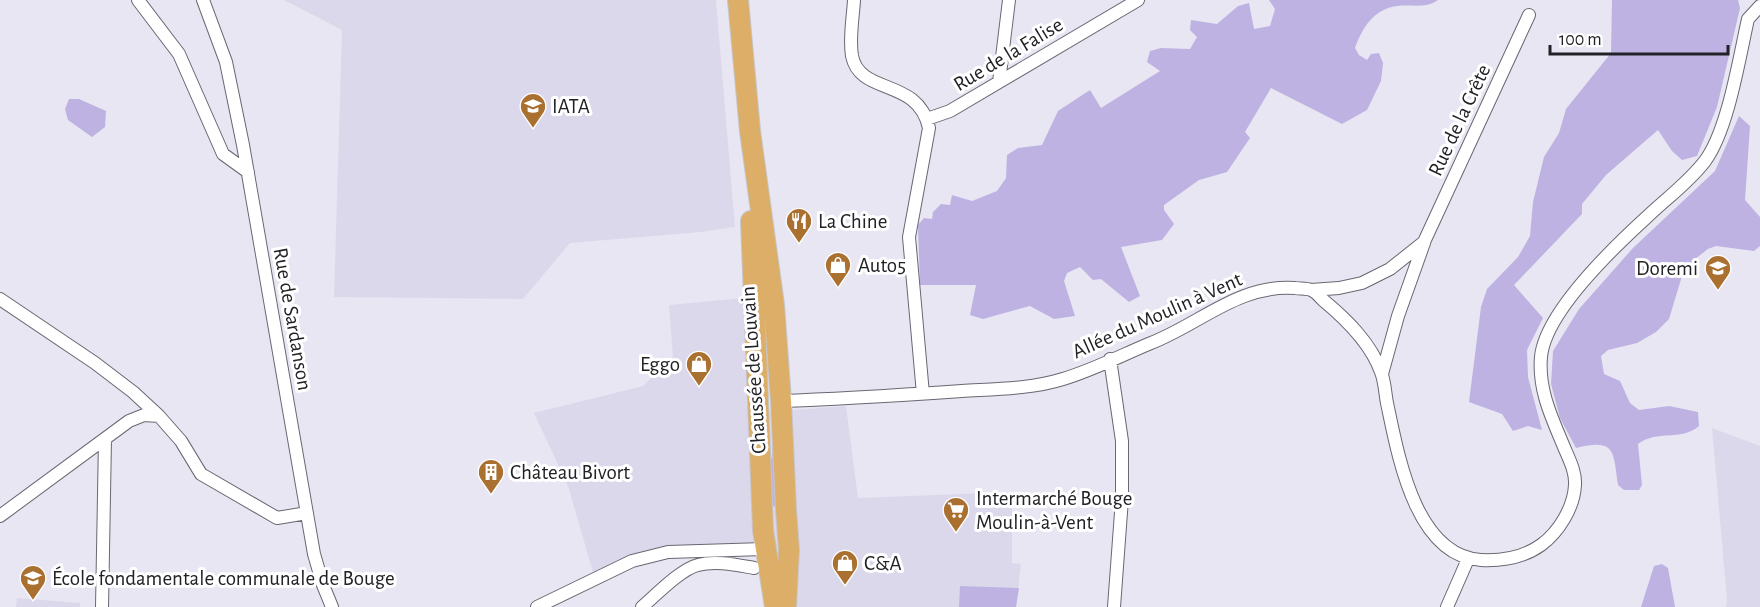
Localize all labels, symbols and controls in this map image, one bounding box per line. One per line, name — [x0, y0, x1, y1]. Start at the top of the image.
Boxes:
street label: Rue de la Falise — [950, 14, 1067, 95]
scale bar — [1550, 18, 1728, 56]
text: 100 m — [1559, 31, 1602, 49]
street label: Rue de la Crête — [1424, 61, 1494, 179]
school or university icon: IATA — [518, 91, 548, 129]
place label: IATA — [552, 96, 590, 117]
restaurant icon: La Chine — [784, 206, 814, 244]
place label: La Chine — [818, 211, 887, 232]
street label: Rue de Sardanson — [270, 246, 315, 392]
shop icon: Auto5 — [823, 250, 853, 288]
school or university icon: Doremi — [1703, 253, 1733, 291]
place label: Auto5 — [858, 255, 906, 276]
place label: Doremi — [1636, 258, 1698, 279]
street label: Allée du Moulin à Vent — [1069, 268, 1246, 362]
street label: Chaussée de Louvain — [737, 285, 770, 454]
shop icon: Eggo — [684, 349, 714, 387]
place label: Eggo — [640, 354, 680, 375]
building icon: Château Bivort — [476, 457, 506, 495]
place label: Château Bivort — [510, 462, 630, 483]
place label: Intermarché Bouge Moulin-à-Vent — [976, 488, 1132, 533]
supermarket icon: Intermarché Bouge Moulin-à-Vent — [941, 495, 971, 533]
shop icon: C&A — [830, 548, 860, 586]
place label: C&A — [864, 553, 902, 574]
school or university icon: École fondamentale communale de Bouge — [18, 563, 48, 601]
place label: École fondamentale communale de Bouge — [52, 566, 395, 589]

